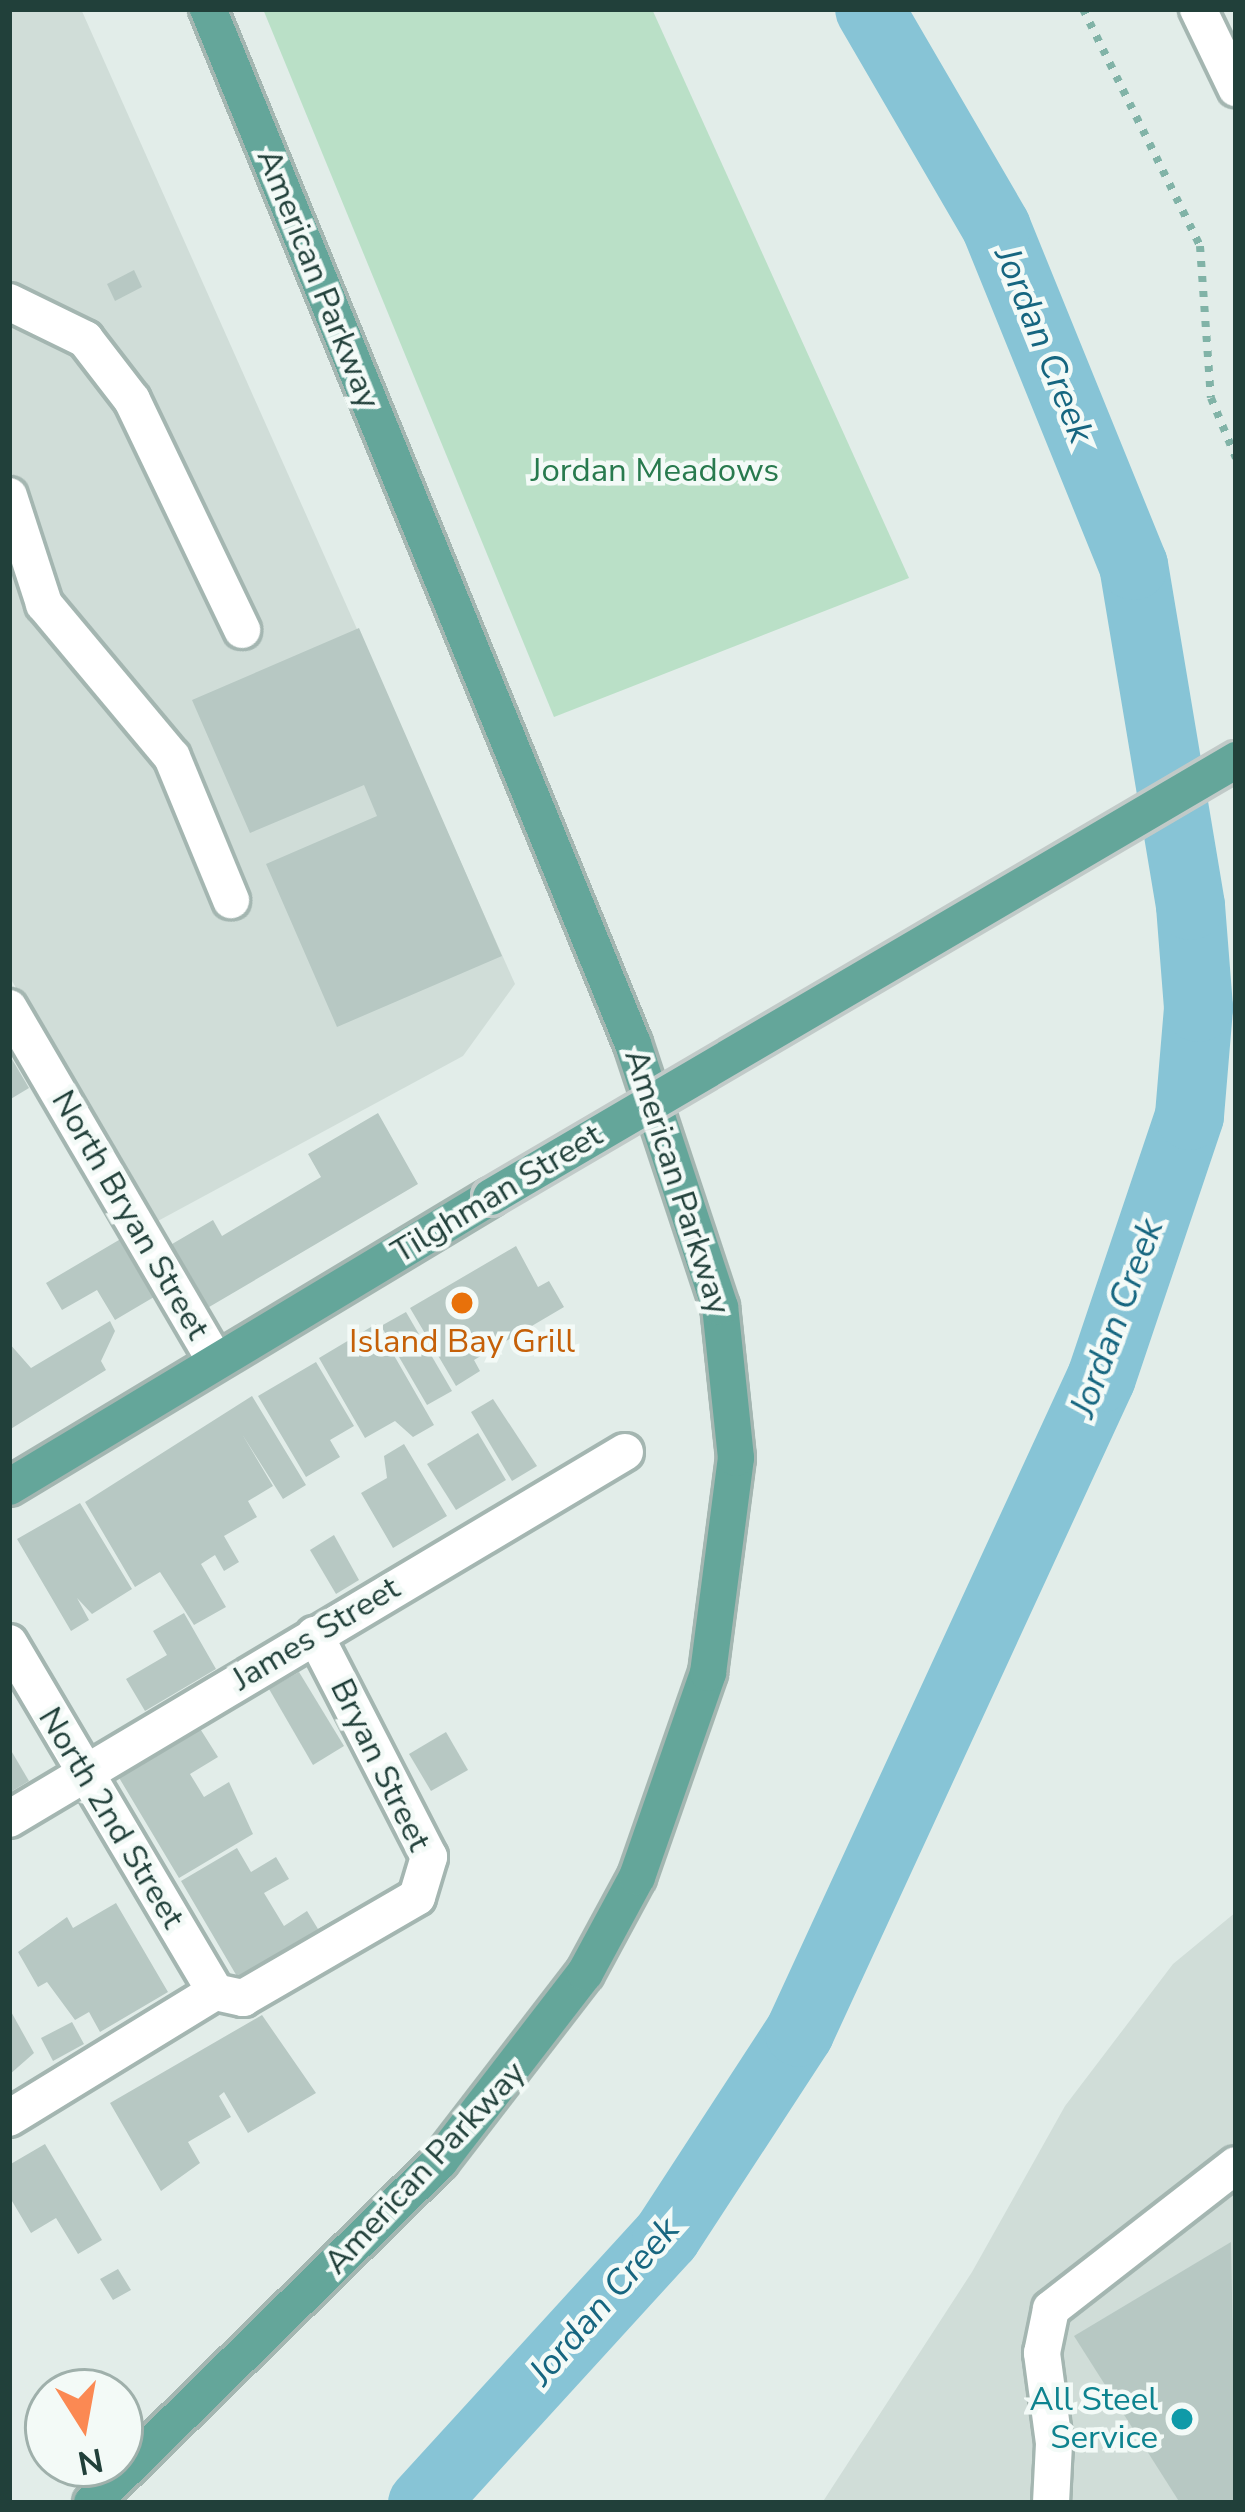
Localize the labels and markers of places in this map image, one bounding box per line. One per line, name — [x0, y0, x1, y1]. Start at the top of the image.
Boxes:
marker: Island Bay Grill — [449, 1290, 475, 1316]
place label: Island Bay Grill — [349, 1322, 575, 1362]
place label: All Steel Service — [1029, 2380, 1158, 2458]
marker: All Steel Service — [1169, 2406, 1195, 2432]

